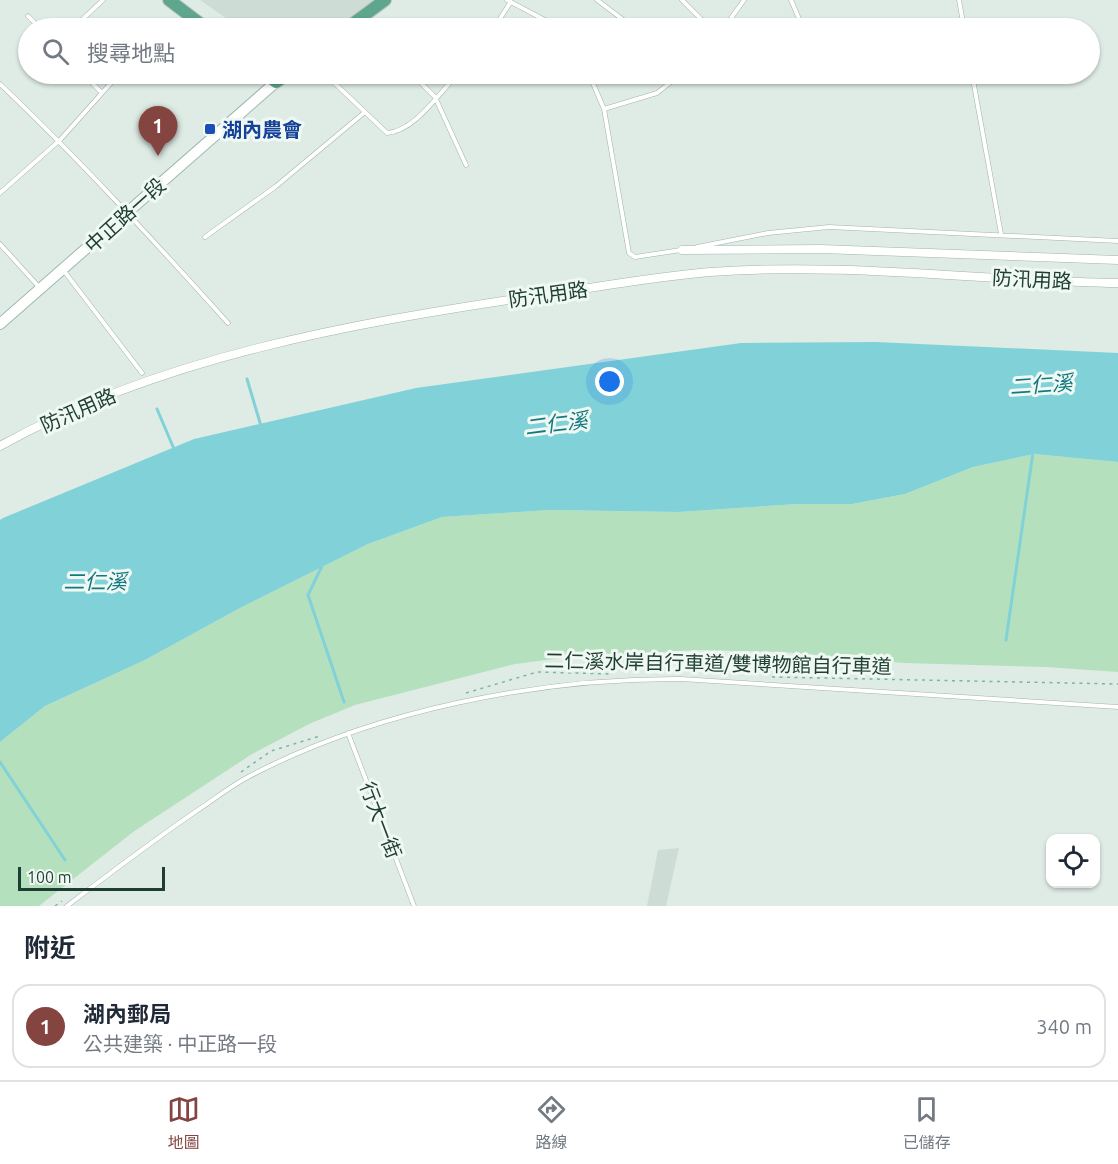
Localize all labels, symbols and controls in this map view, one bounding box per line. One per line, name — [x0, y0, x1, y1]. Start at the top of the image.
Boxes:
search box — [18, 18, 1100, 84]
icon: search — [39, 35, 72, 68]
text: 搜尋地點 — [87, 40, 175, 65]
pin: 1 — [138, 106, 178, 156]
place label: 湖內農會 — [222, 118, 302, 141]
marker: 湖內農會 — [203, 122, 217, 136]
street label: 中正路一段 — [80, 173, 170, 257]
street label: 防汛用路 — [991, 265, 1073, 293]
street label: 防汛用路 — [507, 277, 589, 311]
your location — [595, 367, 624, 396]
water label: 二仁溪 — [1009, 370, 1076, 398]
street label: 防汛用路 — [37, 383, 119, 437]
water label: 二仁溪 — [523, 407, 592, 439]
water label: 二仁溪 — [64, 569, 129, 593]
street label: 二仁溪水岸自行車道/雙博物館自行車道 — [544, 648, 892, 678]
street label: 行大一街 — [356, 779, 406, 861]
map controls — [1046, 834, 1100, 888]
button: locate — [1046, 834, 1100, 888]
scale bar — [18, 864, 165, 892]
text: 100 m — [27, 868, 72, 886]
text: 附近 — [24, 933, 76, 962]
text: 湖內郵局 — [83, 1001, 171, 1026]
text: 1 — [40, 1015, 51, 1038]
text: 340 m — [1036, 1015, 1092, 1038]
text: 公共建築 · 中正路一段 — [83, 1032, 277, 1055]
tab: 地圖 — [167, 1093, 200, 1153]
tab: 路線 — [535, 1093, 568, 1153]
tab: 已儲存 — [903, 1093, 951, 1153]

